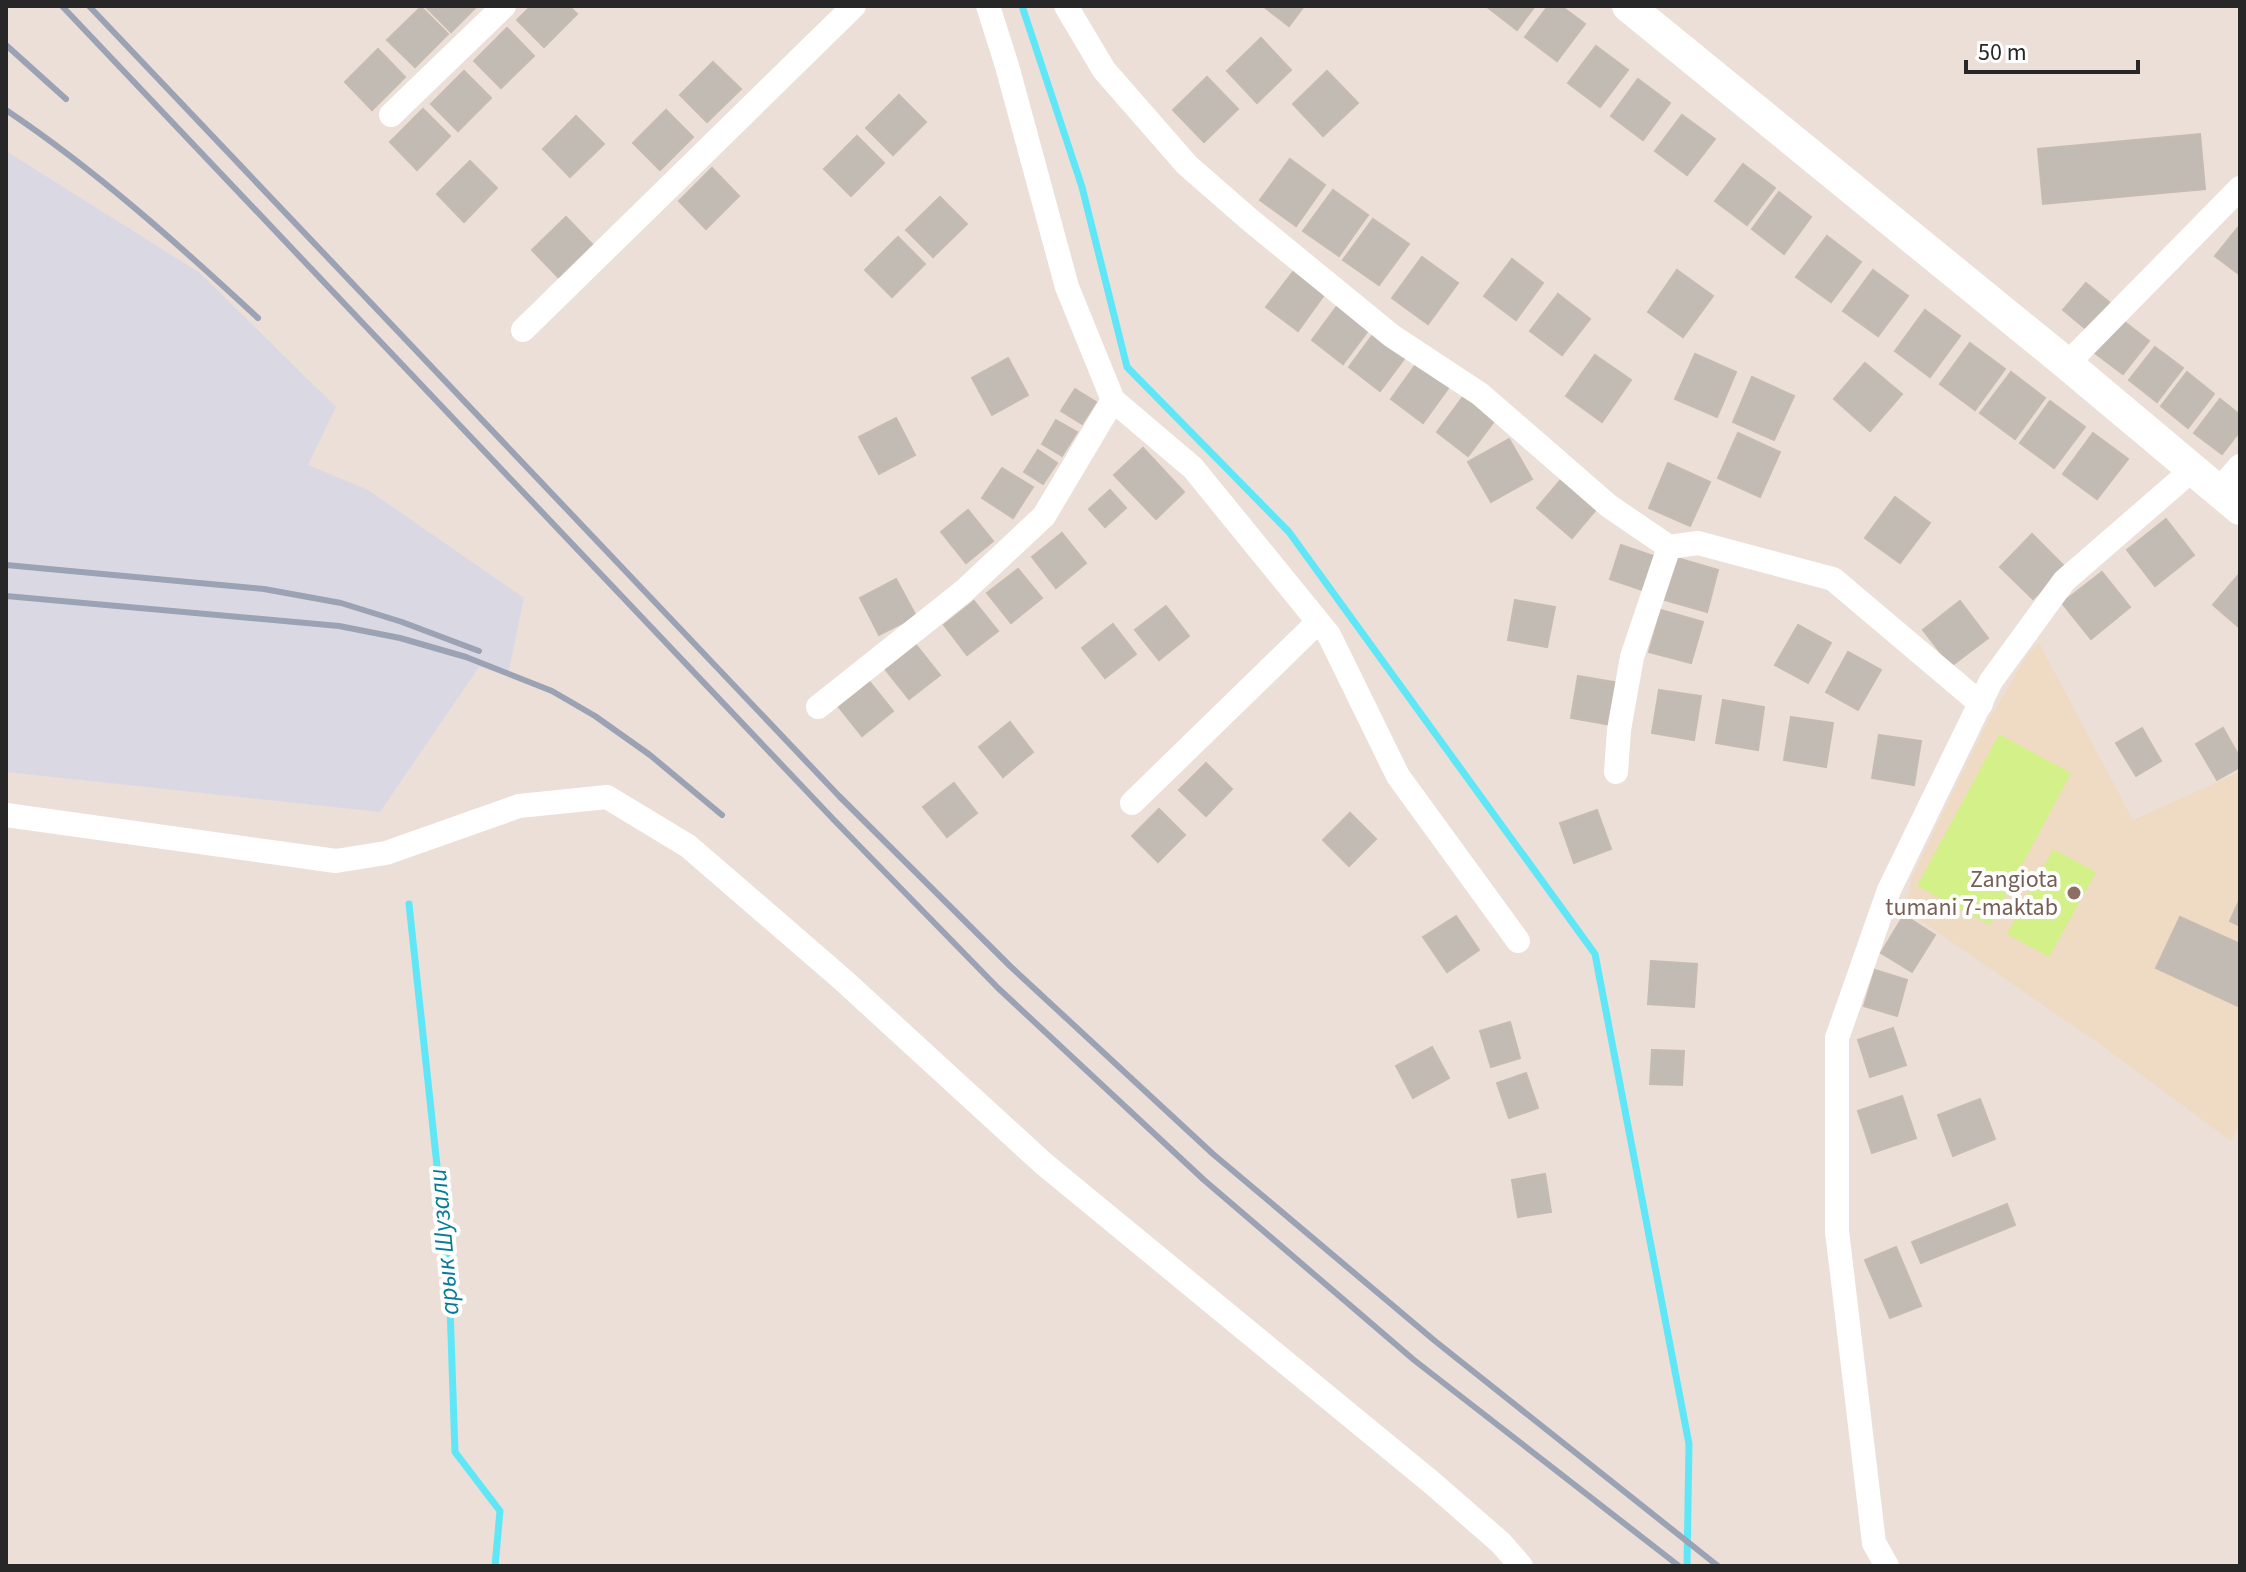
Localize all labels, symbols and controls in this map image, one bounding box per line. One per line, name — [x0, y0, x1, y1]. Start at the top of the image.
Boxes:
scale bar — [1966, 24, 2138, 74]
text: 50 m — [1978, 35, 2027, 70]
place label: Zangiota tumani 7-maktab — [1885, 862, 2058, 925]
marker: Zangiota tumani 7-maktab — [2065, 884, 2083, 902]
water label: арык Шузали — [419, 1167, 468, 1317]

